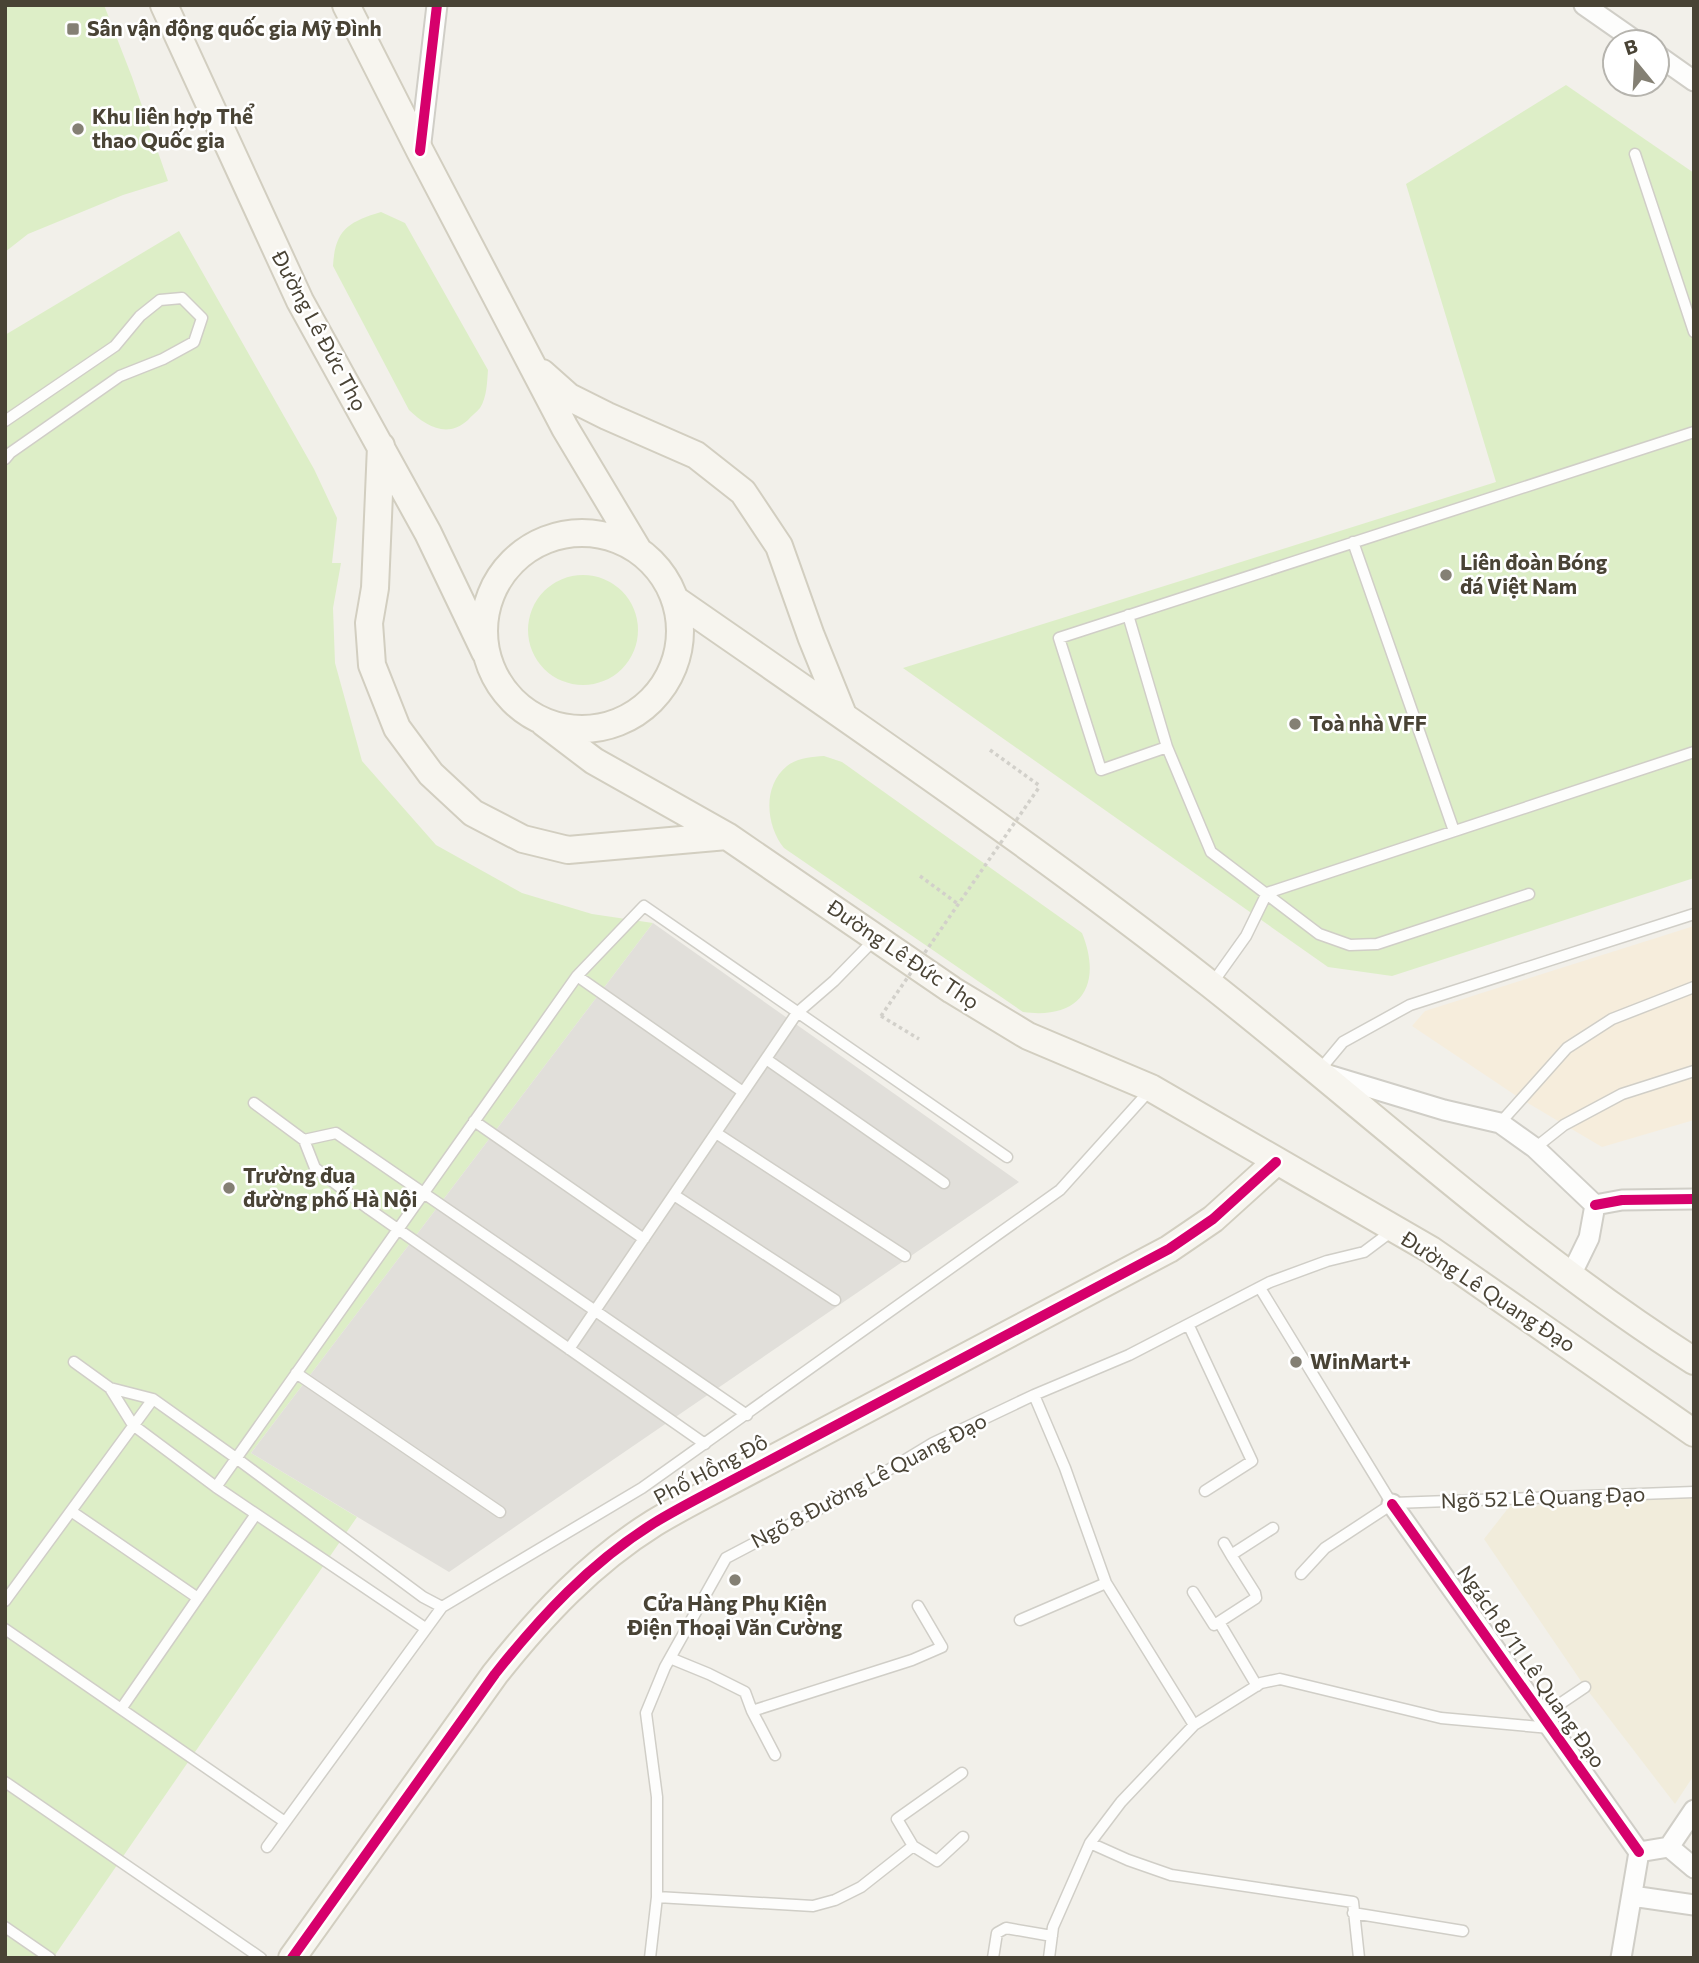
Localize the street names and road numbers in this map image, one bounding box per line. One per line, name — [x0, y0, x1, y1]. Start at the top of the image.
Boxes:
street label: Đường Lê Đức Thọ — [267, 245, 373, 415]
street label: Đường Lê Đức Thọ — [822, 893, 985, 1014]
street label: Đường Lê Quang Đạo — [1396, 1224, 1581, 1356]
street label: Ngõ 8 Đường Lê Quang Đạo — [746, 1407, 990, 1552]
street label: Phố Hồng Đô — [649, 1428, 772, 1509]
street label: Ngõ 52 Lê Quang Đạo — [1440, 1480, 1646, 1513]
street label: Ngách 8/11 Lê Quang Đạo — [1453, 1560, 1612, 1772]

